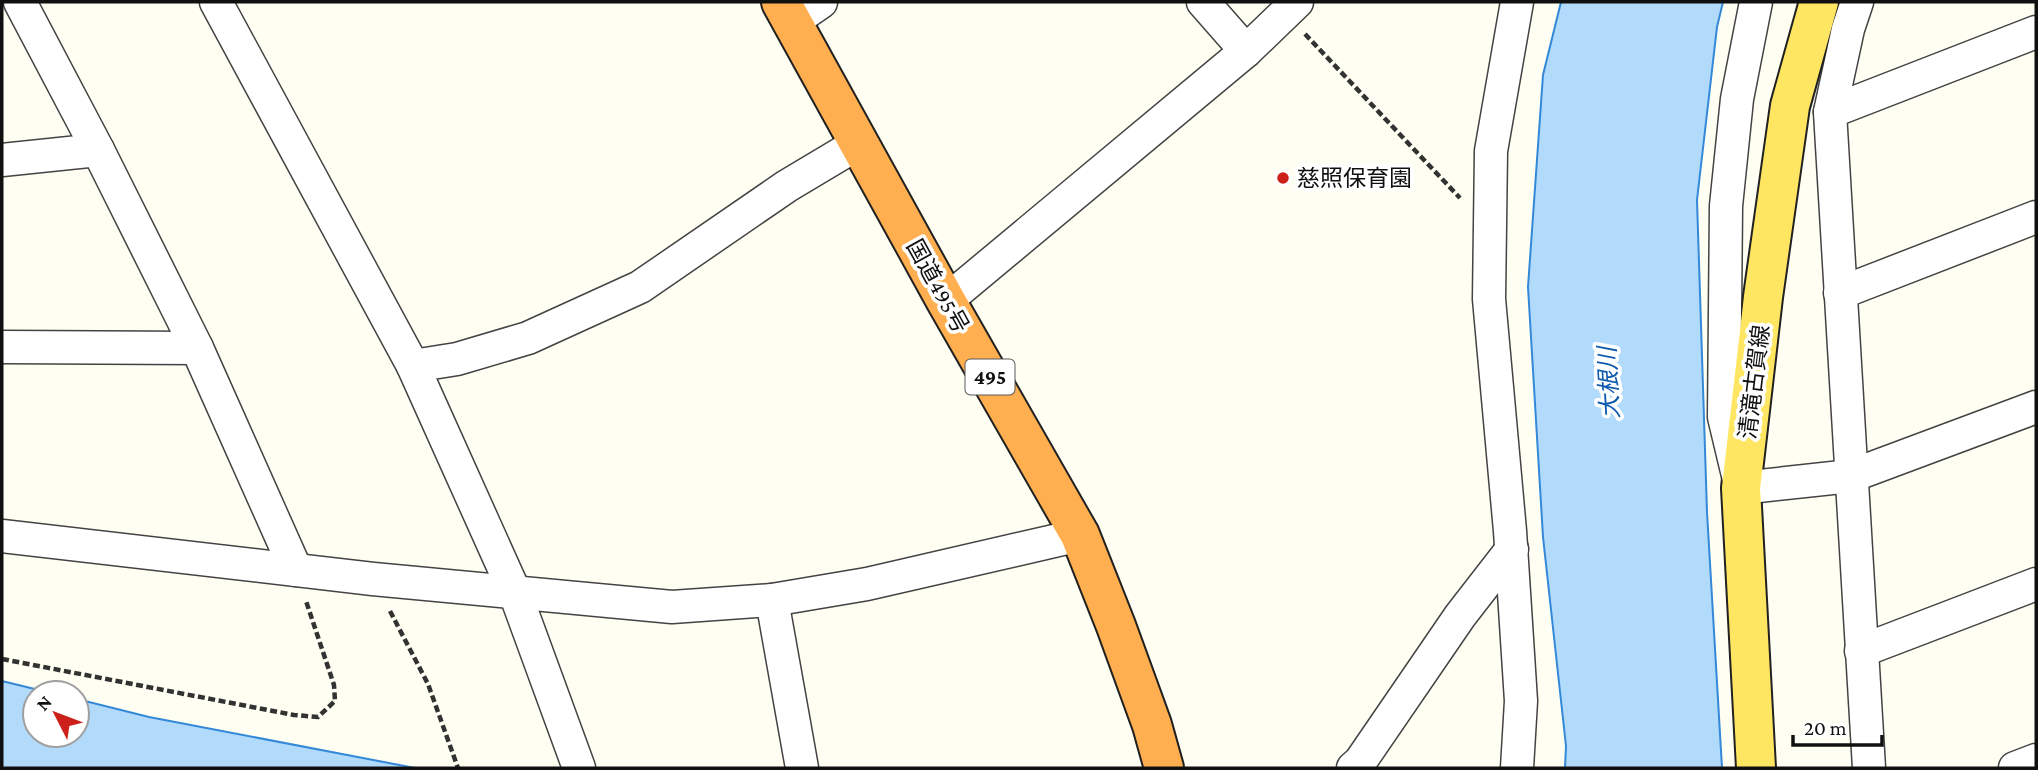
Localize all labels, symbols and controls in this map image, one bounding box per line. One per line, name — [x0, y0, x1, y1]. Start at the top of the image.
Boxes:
place label: 慈照保育園 — [1297, 165, 1412, 191]
marker: 慈照保育園 — [1275, 170, 1291, 186]
street label: 国道495号 — [902, 235, 974, 337]
street label: 清滝古賀線 — [1734, 323, 1774, 441]
water label: 大根川 — [1593, 343, 1624, 420]
road number: 495 — [965, 360, 1014, 394]
north arrow — [21, 679, 91, 749]
text: N — [32, 691, 56, 715]
scale bar — [1793, 704, 1882, 748]
text: 20 m — [1804, 716, 1847, 740]

